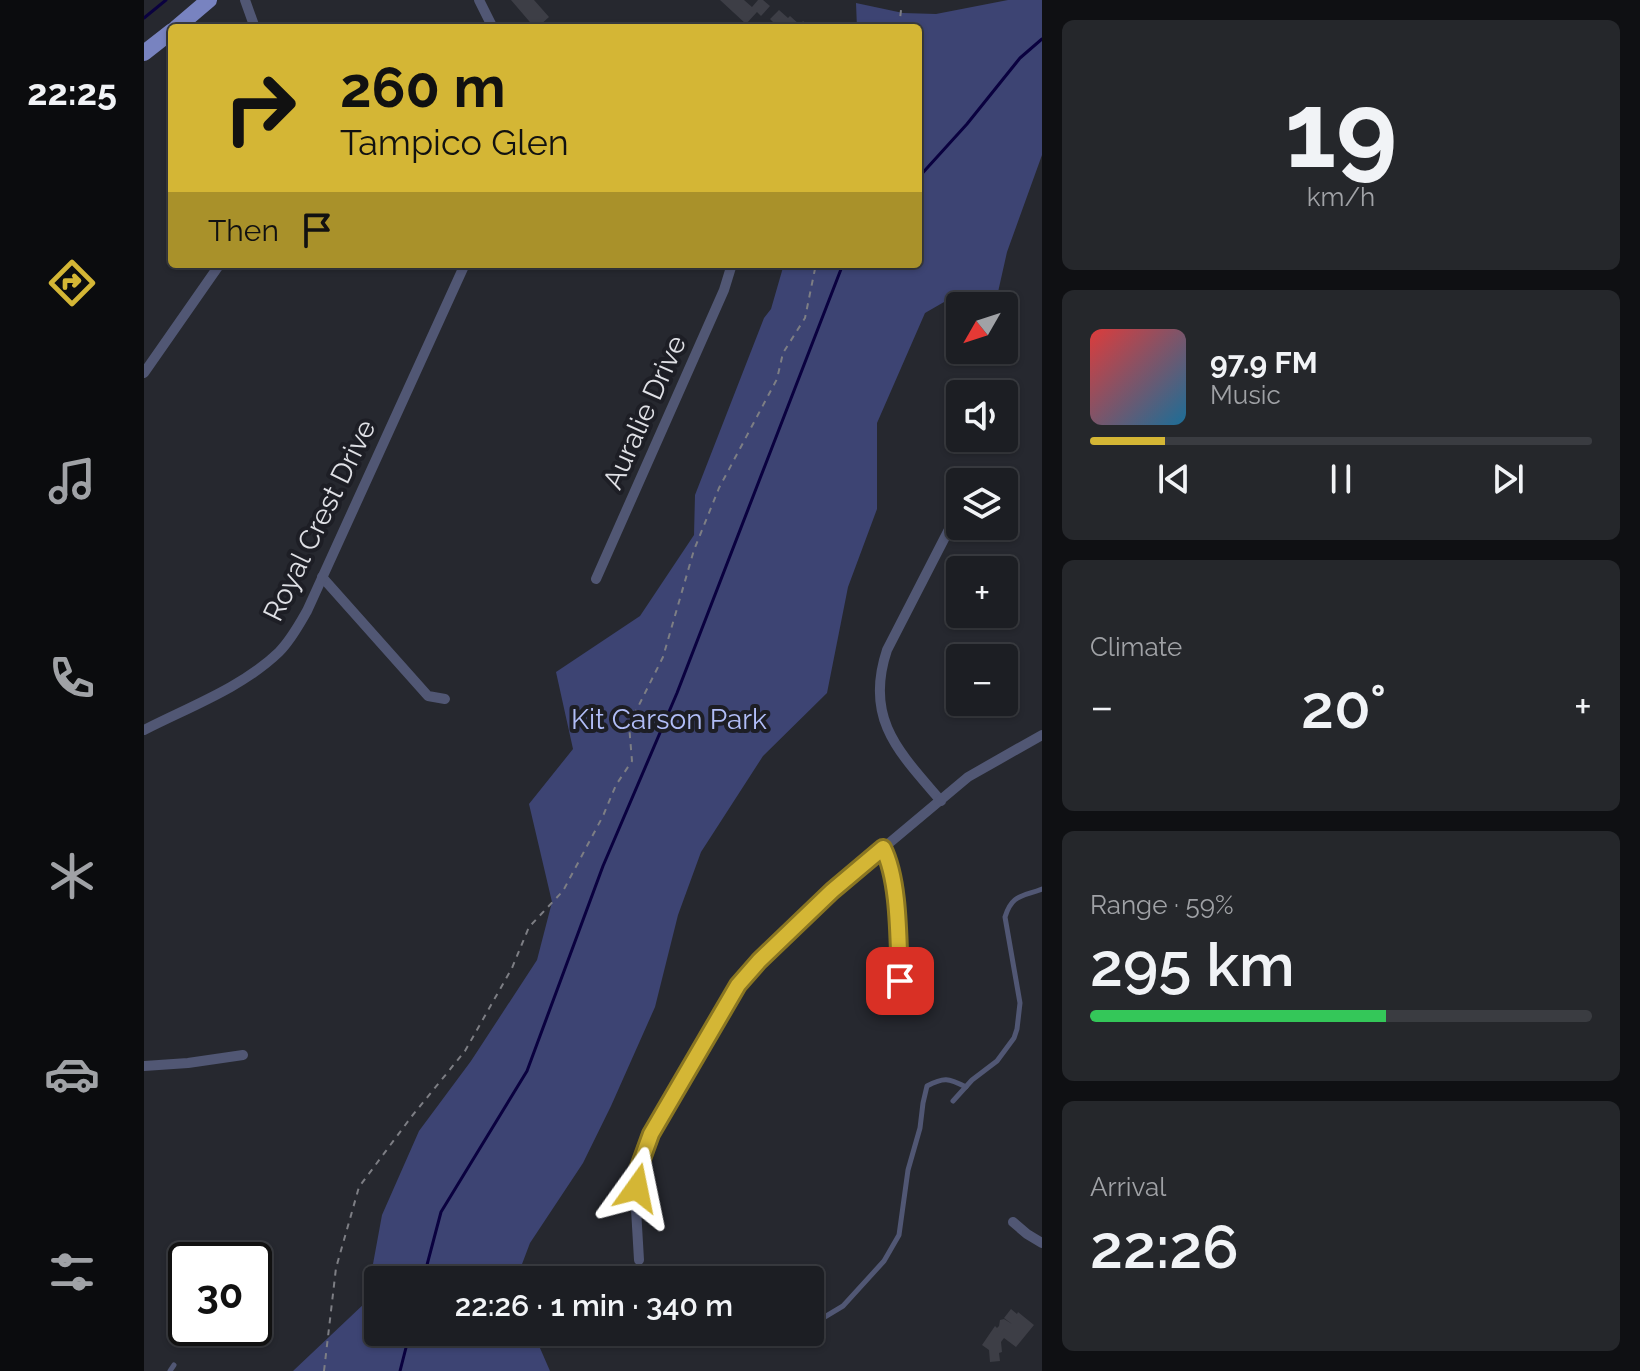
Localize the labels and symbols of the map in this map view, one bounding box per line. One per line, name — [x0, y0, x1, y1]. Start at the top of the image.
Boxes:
north arrow — [946, 292, 1018, 364]
street label: Auralie Drive — [596, 330, 693, 494]
street label: Royal Crest Drive — [256, 414, 382, 626]
park label: Kit Carson Park — [571, 703, 767, 736]
pin — [866, 947, 934, 1015]
position arrow — [595, 1146, 679, 1230]
speed limit sign: 30 — [168, 1242, 272, 1346]

